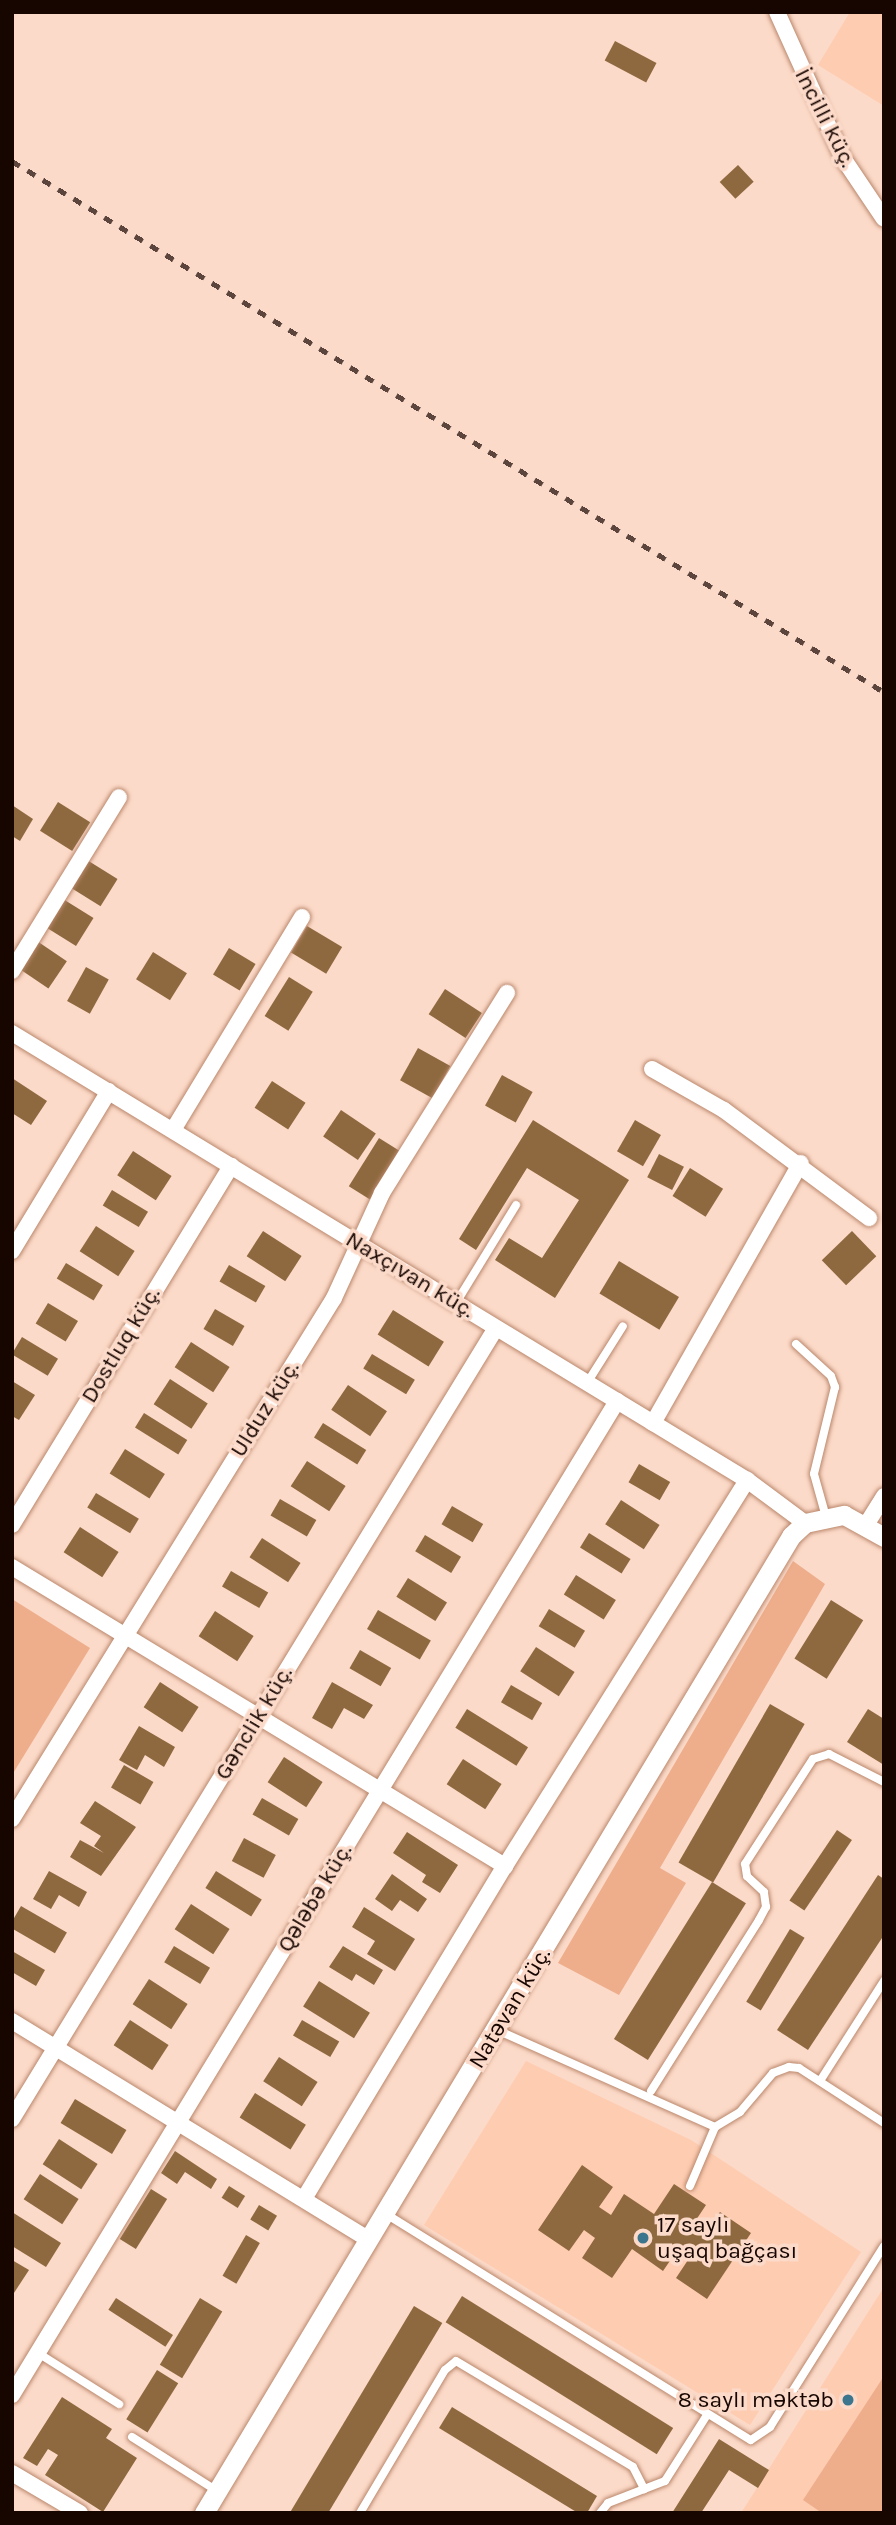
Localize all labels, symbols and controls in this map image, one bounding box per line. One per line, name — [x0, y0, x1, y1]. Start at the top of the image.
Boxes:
street label: İncilli küç. — [788, 64, 862, 172]
street label: Naxçıvan küç. — [341, 1226, 479, 1324]
street label: Dostluq küç. — [76, 1282, 166, 1408]
street label: Ulduz küç. — [225, 1356, 305, 1462]
street label: Gənclik küç. — [209, 1661, 299, 1785]
street label: Qələbə küç. — [272, 1839, 358, 1957]
street label: Natəvan küç. — [463, 1942, 557, 2074]
place label: 17 saylı uşaq bağçası — [657, 2211, 797, 2265]
marker: 17 saylı uşaq bağçası — [635, 2230, 651, 2246]
place label: 8 saylı məktəb — [678, 2386, 834, 2414]
marker: 8 saylı məktəb — [840, 2392, 856, 2408]

